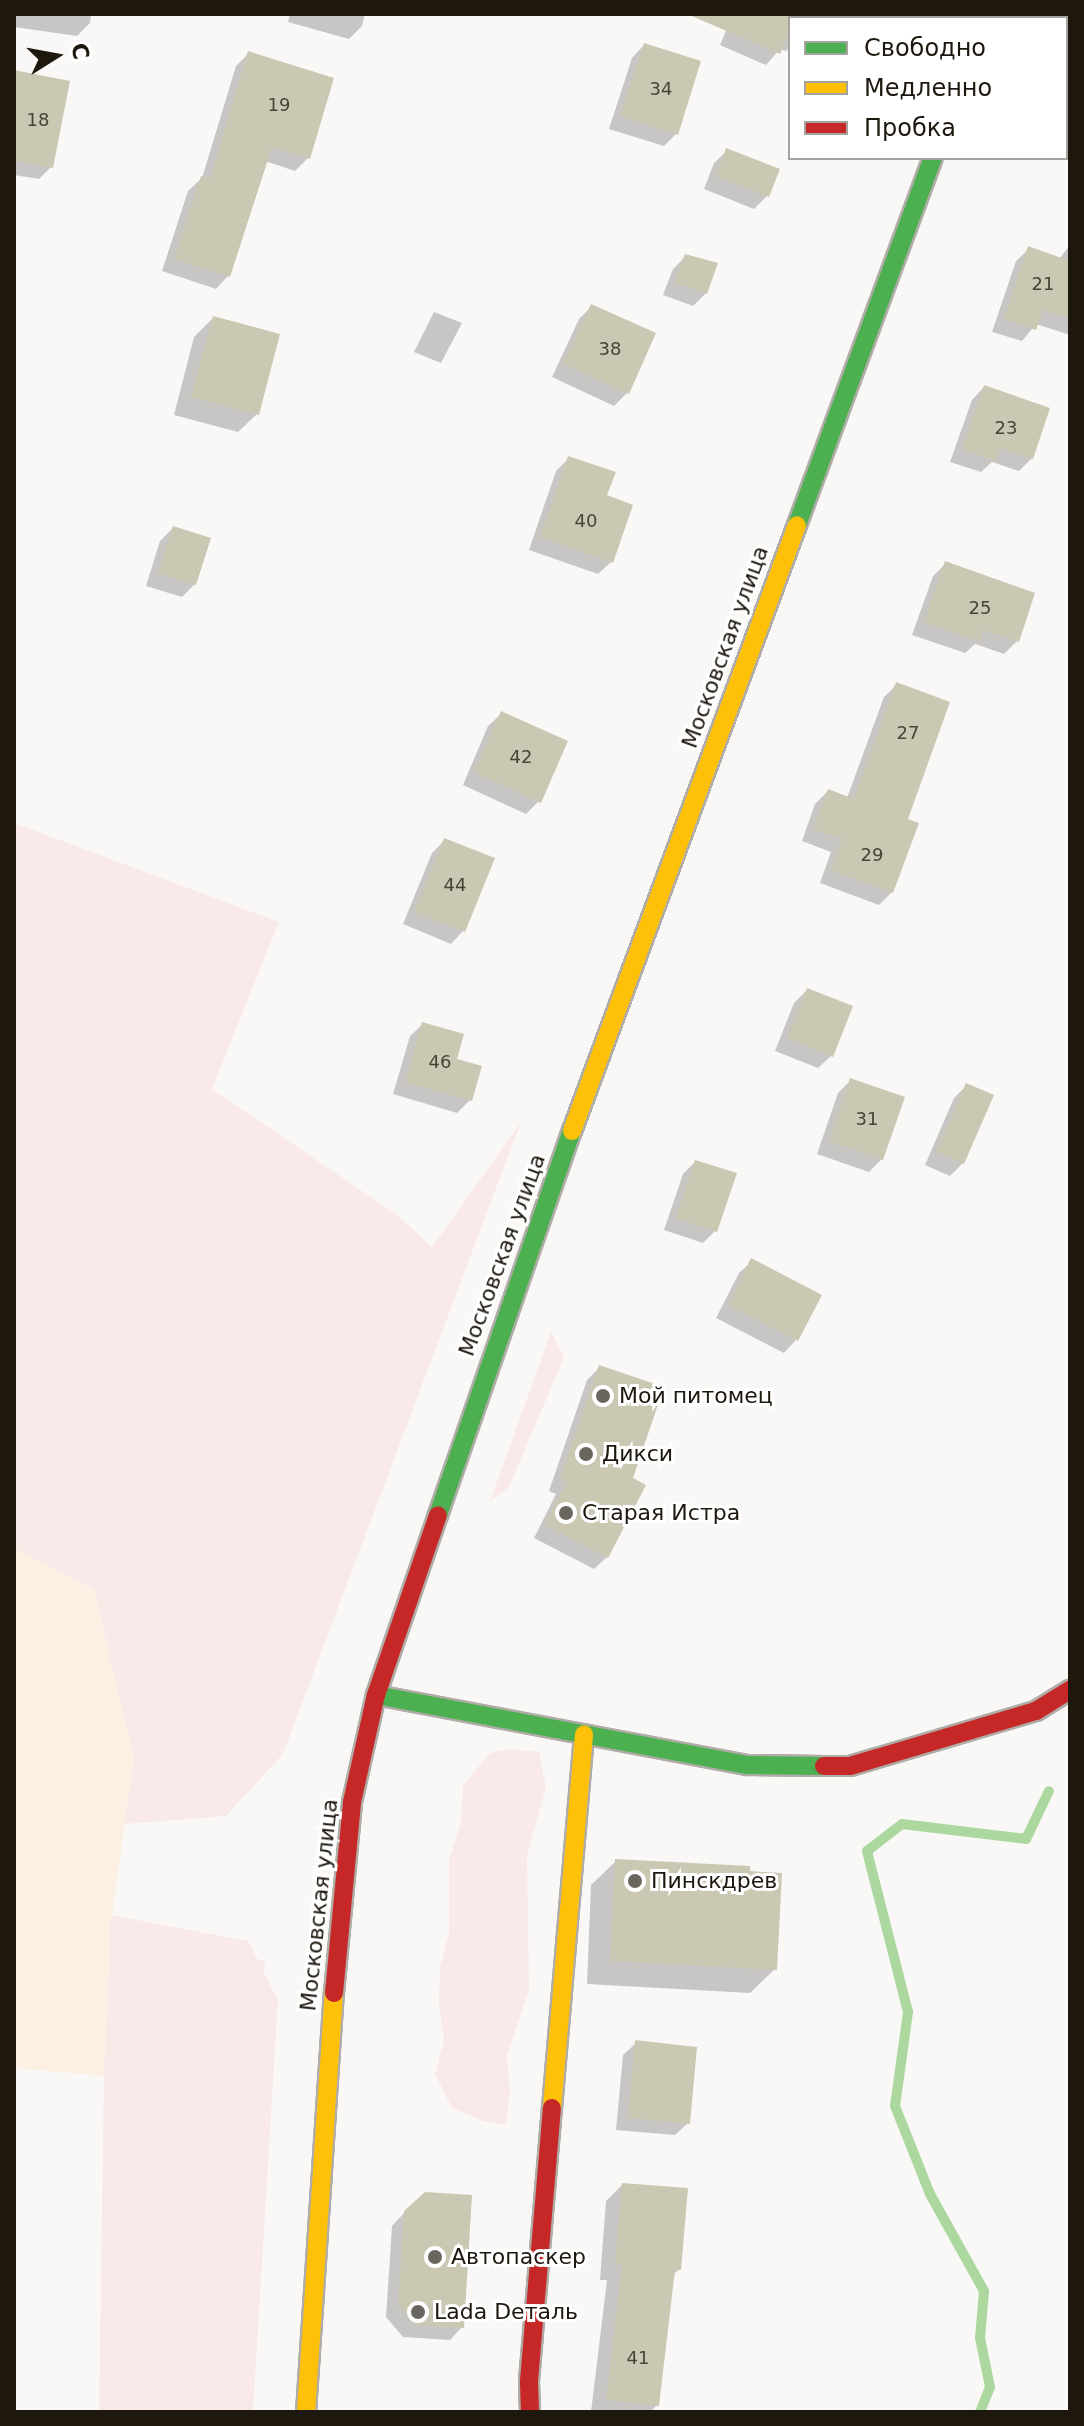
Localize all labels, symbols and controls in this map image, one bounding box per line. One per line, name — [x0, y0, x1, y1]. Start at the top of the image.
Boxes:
north arrow — [16, 16, 96, 96]
legend — [788, 16, 1068, 160]
text: Свободно — [864, 34, 986, 62]
text: С — [66, 41, 94, 62]
text: Медленно — [864, 74, 992, 102]
house number: 34 — [650, 78, 672, 100]
house number: 19 — [268, 94, 290, 116]
house number: 18 — [27, 109, 49, 131]
text: Пробка — [864, 114, 956, 142]
house number: 21 — [1032, 273, 1054, 295]
house number: 38 — [599, 338, 621, 360]
house number: 23 — [995, 417, 1017, 439]
house number: 40 — [575, 510, 597, 532]
street label: Московская улица — [676, 542, 774, 752]
house number: 25 — [969, 597, 991, 619]
house number: 27 — [897, 722, 919, 744]
house number: 42 — [510, 746, 532, 768]
house number: 29 — [861, 844, 883, 866]
house number: 44 — [444, 874, 466, 896]
house number: 46 — [429, 1051, 451, 1073]
house number: 31 — [856, 1108, 878, 1130]
street label: Московская улица — [453, 1150, 551, 1360]
place label: Мой питомец — [619, 1383, 773, 1409]
marker: Мой питомец — [594, 1387, 612, 1405]
place label: Дикси — [602, 1441, 673, 1467]
marker: Дикси — [577, 1445, 595, 1463]
place label: Старая Истра — [582, 1500, 740, 1526]
marker: Старая Истра — [557, 1504, 575, 1522]
street label: Московская улица — [295, 1798, 343, 2012]
place label: Пинскдрев — [651, 1868, 777, 1894]
marker: Пинскдрев — [626, 1872, 644, 1890]
place label: Автопаскер — [451, 2244, 586, 2270]
marker: Автопаскер — [426, 2248, 444, 2266]
place label: Lada Dеталь — [434, 2299, 578, 2325]
marker: Lada Dеталь — [409, 2303, 427, 2321]
house number: 41 — [627, 2347, 649, 2369]

